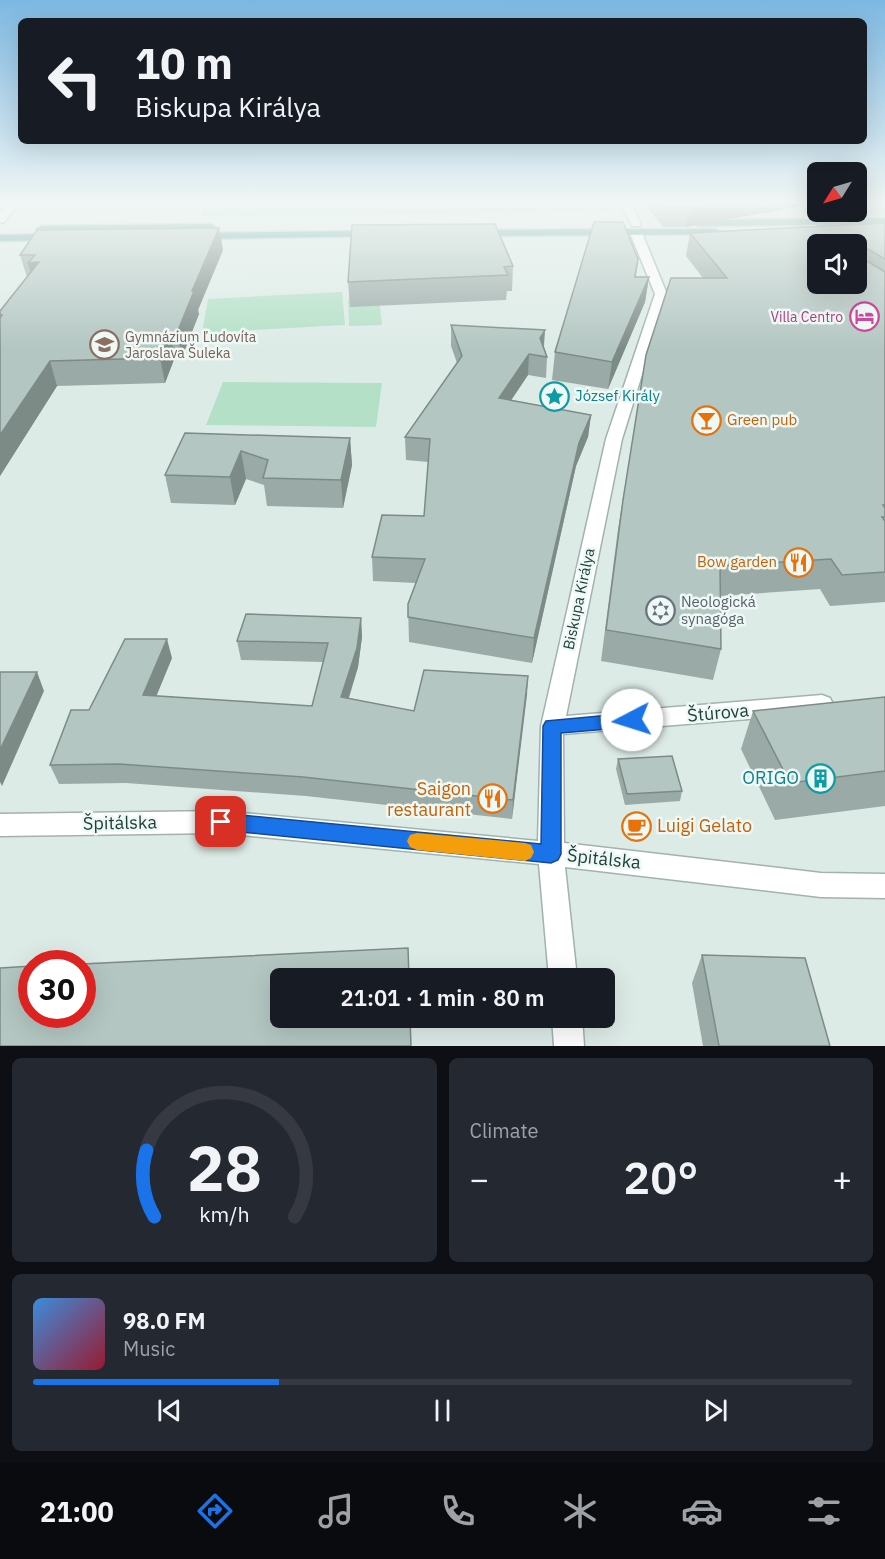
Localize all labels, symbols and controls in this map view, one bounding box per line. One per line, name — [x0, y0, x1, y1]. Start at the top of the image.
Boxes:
text: 10 m — [135, 36, 233, 91]
icon: left — [36, 42, 114, 120]
text: Biskupa Királya — [135, 89, 321, 124]
north arrow — [807, 162, 867, 222]
map controls — [807, 162, 867, 294]
button: sound — [807, 234, 867, 294]
hotel icon: Villa Centro — [848, 301, 880, 333]
place label: Villa Centro — [770, 308, 843, 326]
place label: Gymnázium Ľudovíta Jaroslava Šuleka — [125, 328, 257, 362]
school or university icon: Gymnázium Ľudovíta Jaroslava Šuleka — [88, 329, 120, 361]
place icon: József Király — [538, 380, 570, 412]
place label: József Király — [575, 386, 661, 405]
bar icon: Green pub — [690, 404, 722, 436]
place label: Green pub — [727, 410, 797, 429]
street label: Biskupa Királya — [558, 546, 599, 651]
restaurant icon: Bow garden — [782, 546, 814, 578]
place label: Bow garden — [697, 552, 777, 571]
place label: Neologická synagóga — [681, 592, 756, 628]
synagogue icon: Neologická synagóga — [644, 595, 676, 627]
position arrow — [600, 688, 664, 752]
street label: Štúrova — [686, 697, 750, 727]
building icon: ORIGO — [804, 762, 836, 794]
place label: ORIGO — [742, 766, 799, 789]
place label: Saigon restaurant — [387, 777, 471, 821]
restaurant icon: Saigon restaurant — [476, 783, 508, 815]
pin — [195, 796, 246, 847]
icon: arrive — [204, 805, 237, 838]
street label: Špitálska — [83, 809, 158, 835]
cafe icon: Luigi Gelato — [620, 810, 652, 842]
place label: Luigi Gelato — [657, 814, 752, 837]
street label: Špitálska — [566, 842, 643, 874]
speed limit sign: 30 — [18, 950, 96, 1028]
text: 21:01 · 1 min · 80 m — [341, 983, 545, 1012]
text: Climate — [470, 1117, 538, 1144]
text: 28 — [187, 1127, 262, 1208]
text: 20° — [623, 1148, 698, 1206]
text: − — [470, 1157, 489, 1200]
text: + — [832, 1157, 852, 1200]
text: km/h — [199, 1200, 249, 1228]
text: 98.0 FM — [123, 1306, 206, 1335]
text: Music — [123, 1335, 175, 1362]
icon: previous — [153, 1394, 186, 1427]
icon: pause — [426, 1394, 459, 1427]
icon: next — [699, 1394, 732, 1427]
icon: directions — [194, 1490, 236, 1532]
icon: music — [315, 1490, 357, 1532]
icon: phone — [437, 1490, 479, 1532]
icon: climate — [559, 1490, 601, 1532]
icon: car — [681, 1490, 723, 1532]
icon: filters — [803, 1490, 845, 1532]
text: 21:00 — [40, 1494, 114, 1529]

